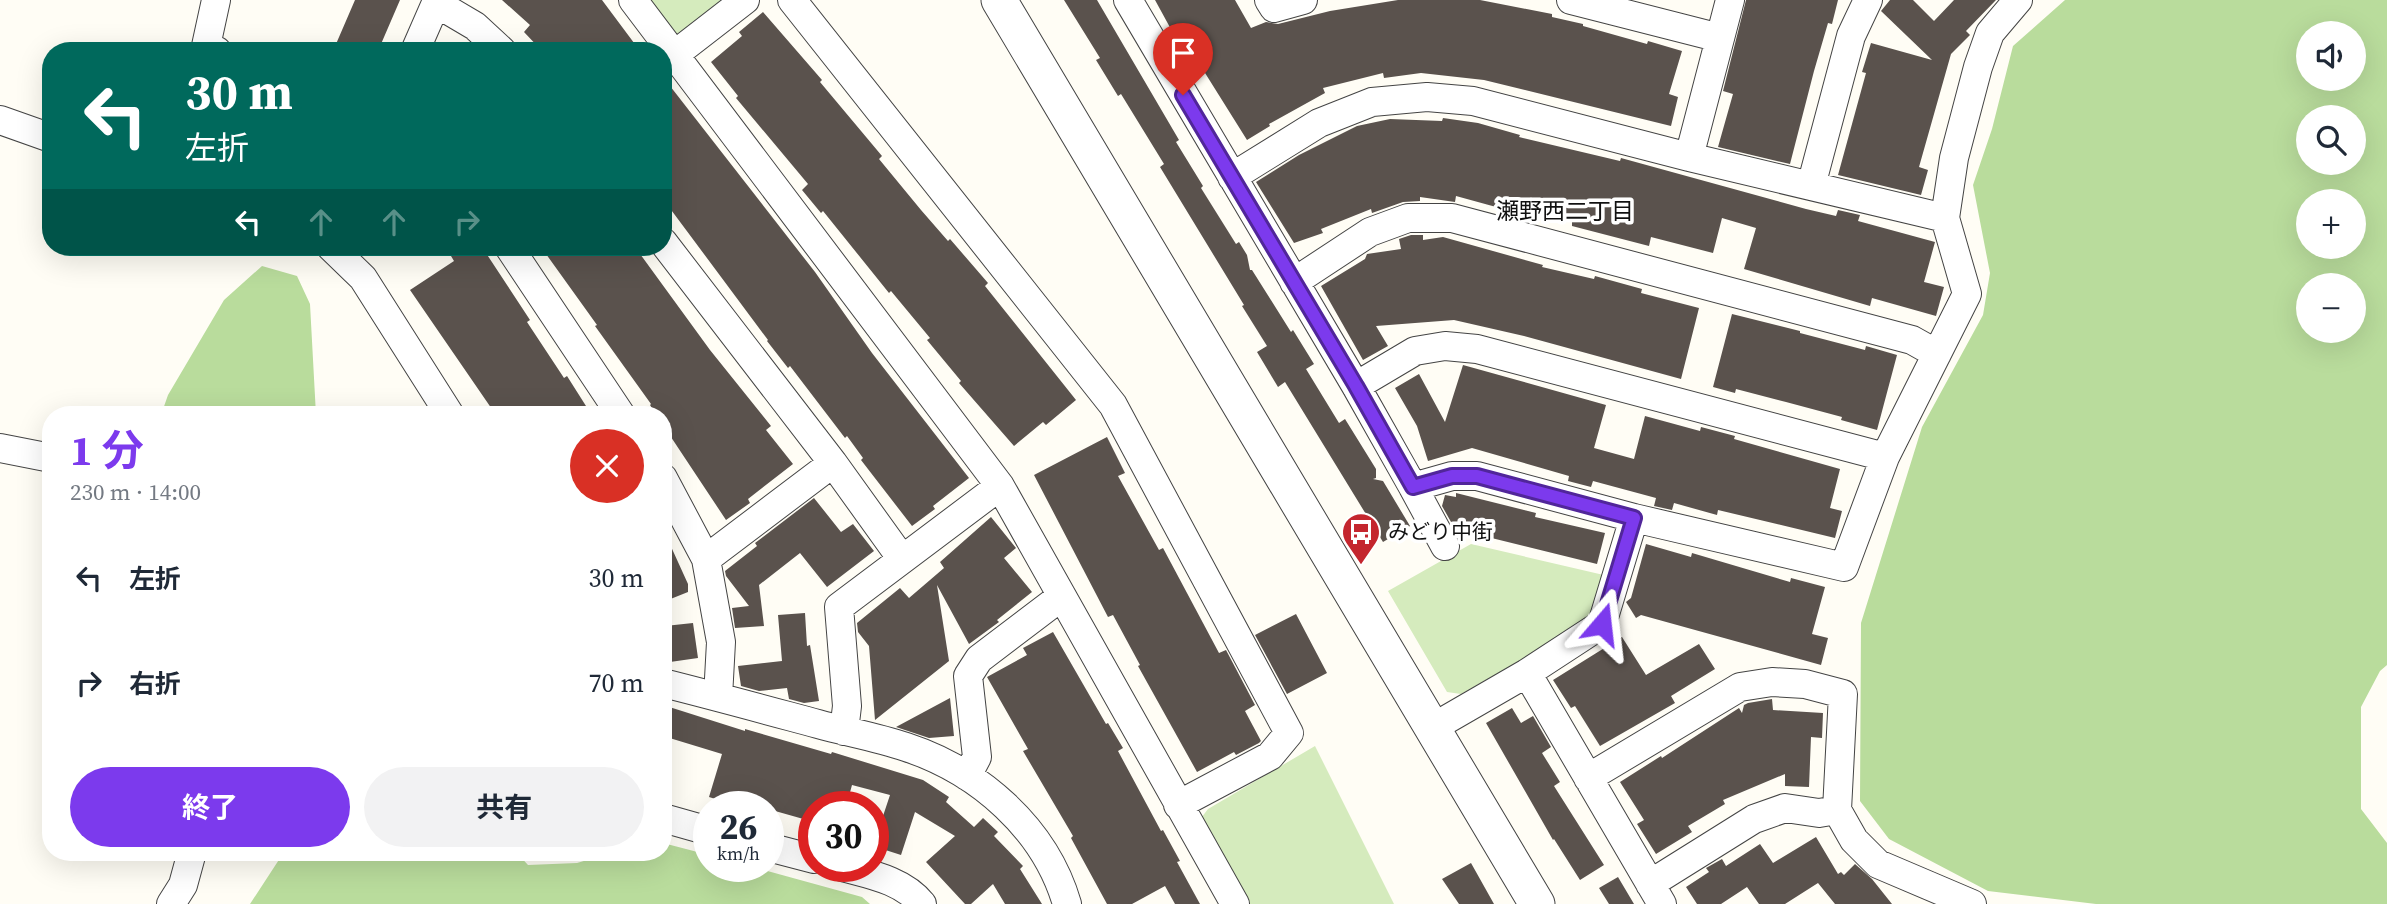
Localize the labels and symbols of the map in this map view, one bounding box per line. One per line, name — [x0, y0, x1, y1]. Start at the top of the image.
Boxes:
pin — [1153, 23, 1213, 95]
district label: 瀬野西二丁目 — [1496, 195, 1634, 227]
bus stop icon: みどり中街 — [1340, 511, 1382, 566]
place label: みどり中街 — [1388, 517, 1493, 546]
position arrow — [1565, 587, 1639, 661]
speed limit sign: 30 — [798, 791, 889, 882]

